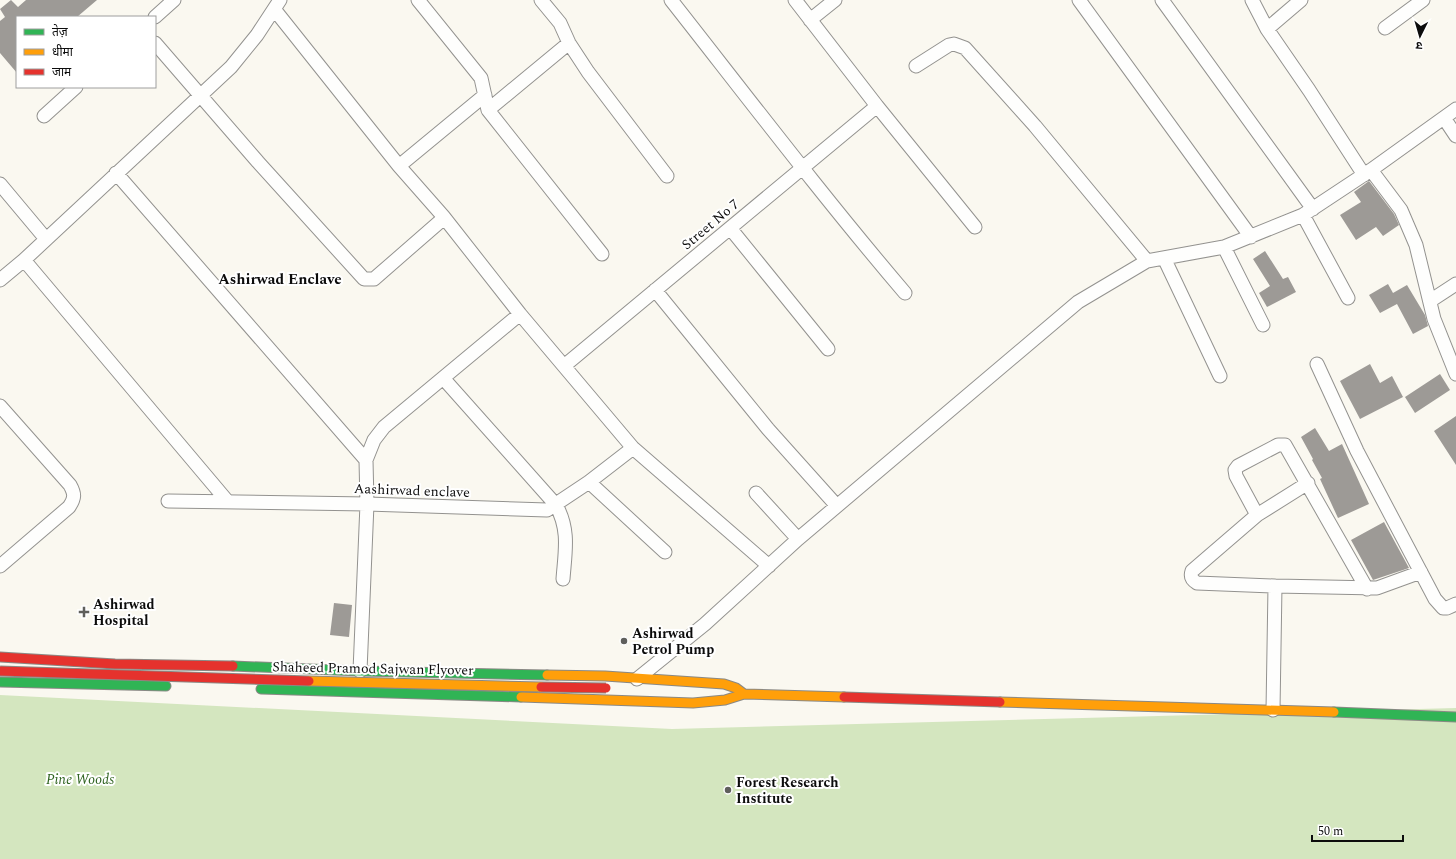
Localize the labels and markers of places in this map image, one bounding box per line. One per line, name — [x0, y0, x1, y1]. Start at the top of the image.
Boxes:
place label: Ashirwad Hospital — [93, 594, 155, 631]
marker: Ashirwad Hospital — [78, 606, 90, 618]
place label: Ashirwad Petrol Pump — [632, 623, 714, 660]
marker: Ashirwad Petrol Pump — [619, 636, 629, 646]
place label: Forest Research Institute — [736, 772, 839, 809]
marker: Forest Research Institute — [723, 785, 733, 795]

